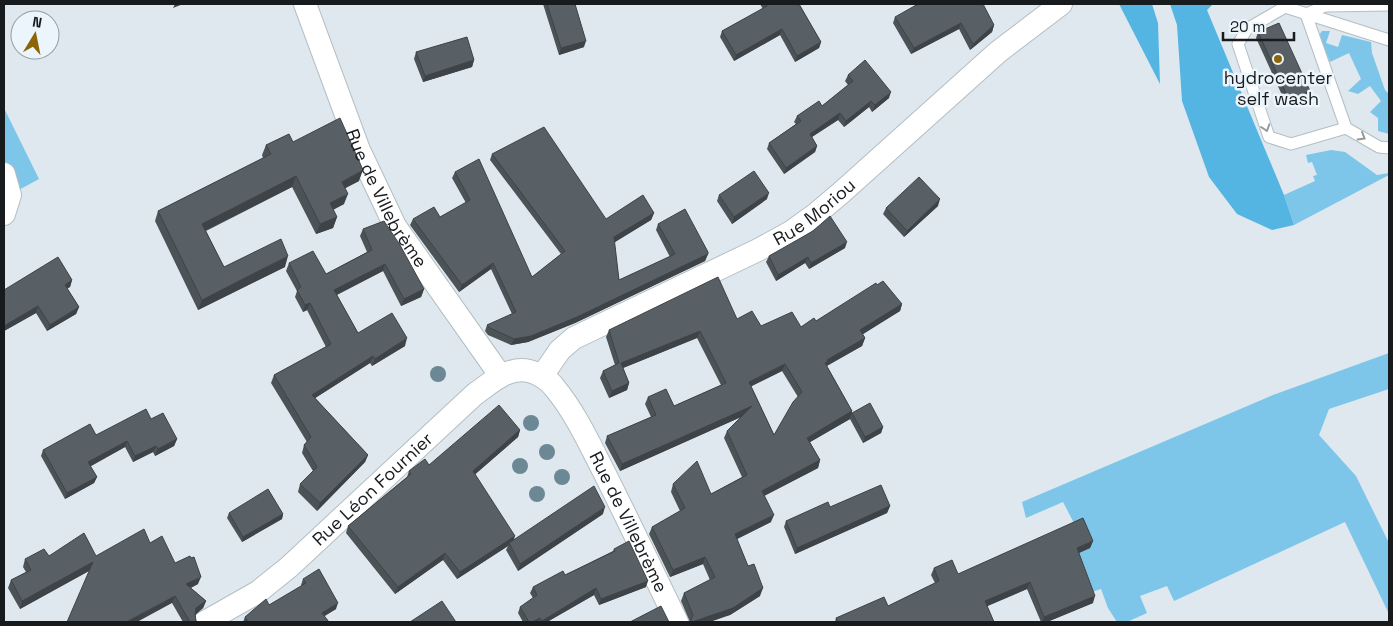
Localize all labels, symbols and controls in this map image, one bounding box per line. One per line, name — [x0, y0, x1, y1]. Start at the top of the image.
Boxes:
north arrow — [10, 10, 60, 60]
scale bar — [1223, 10, 1294, 42]
text: N — [31, 13, 43, 32]
text: 20 m — [1230, 17, 1265, 36]
marker: hydrocenter self wash — [1272, 53, 1284, 65]
place label: hydrocenter self wash — [1224, 66, 1333, 110]
one-way arrow — [1260, 123, 1270, 132]
street label: Rue de Villebrème — [341, 125, 433, 272]
one-way arrow — [1357, 131, 1366, 141]
street label: Rue Moriou — [769, 173, 860, 251]
street label: Rue Léon Fournier — [307, 427, 438, 550]
street label: Rue de Villebrème — [584, 447, 673, 596]

